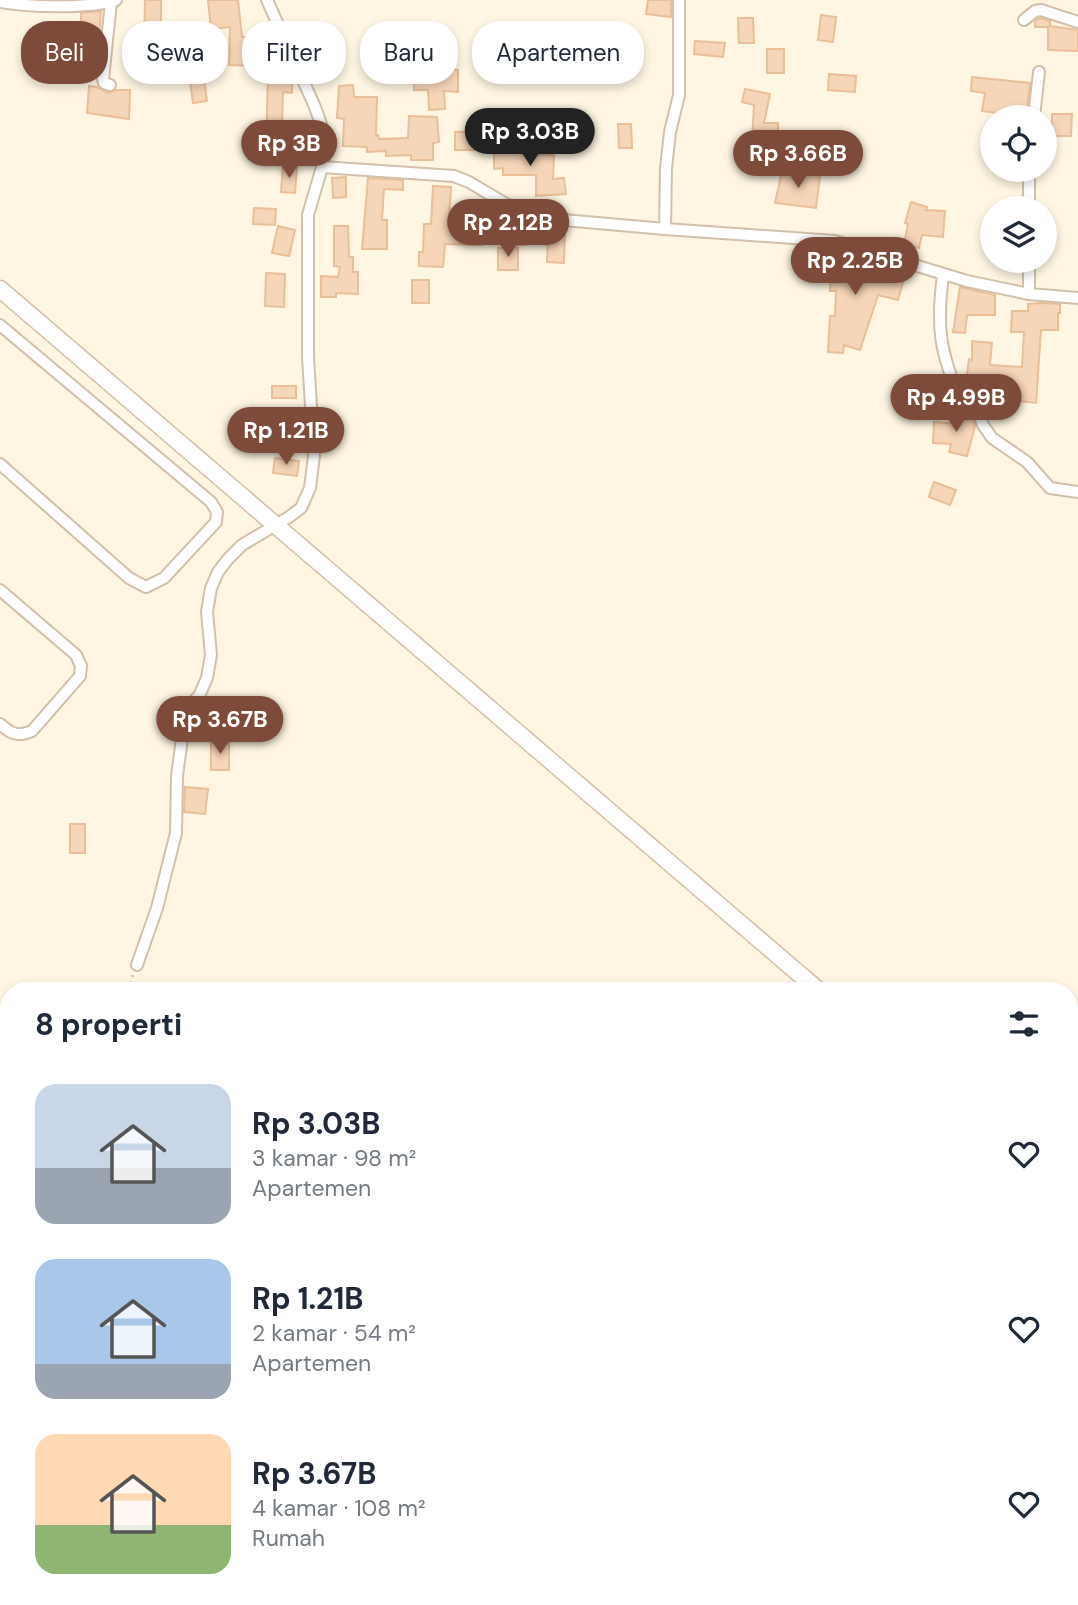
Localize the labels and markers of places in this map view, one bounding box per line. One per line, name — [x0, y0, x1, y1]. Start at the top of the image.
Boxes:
pin: Rp 3.03B — [458, 108, 602, 168]
pin: Rp 3B — [240, 120, 338, 180]
pin: Rp 3.66B — [726, 130, 870, 190]
pin: Rp 2.12B — [436, 200, 580, 259]
pin: Rp 2.25B — [783, 238, 927, 297]
pin: Rp 4.99B — [884, 374, 1028, 434]
pin: Rp 1.21B — [214, 407, 358, 467]
pin: Rp 3.67B — [148, 696, 292, 756]

